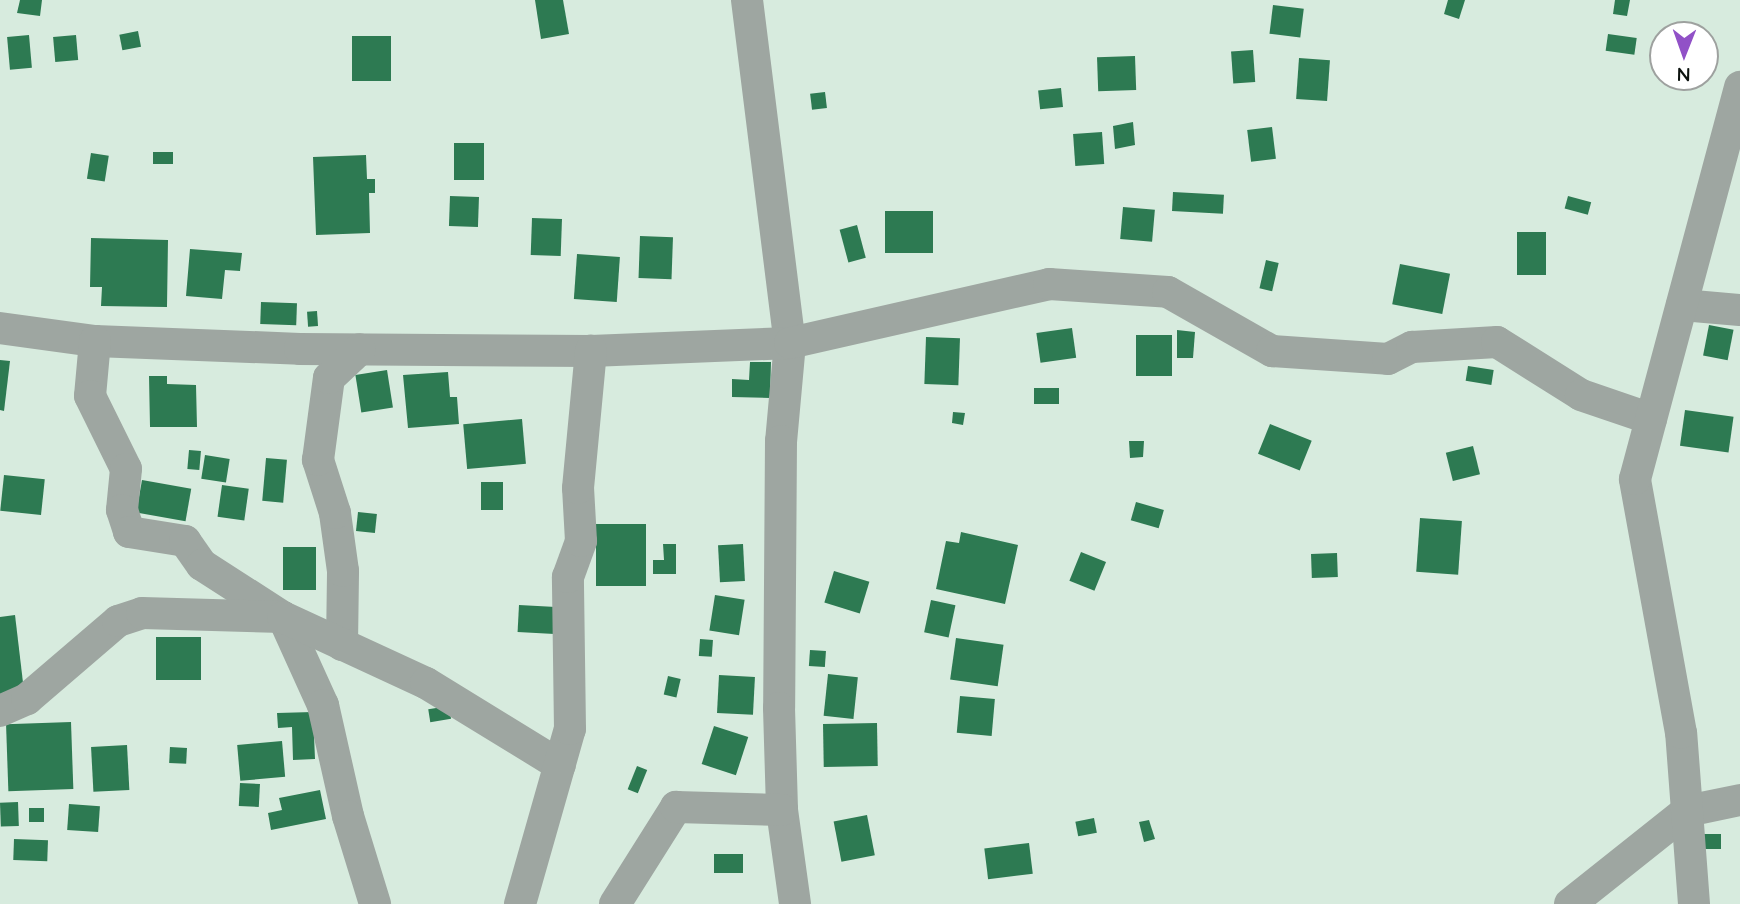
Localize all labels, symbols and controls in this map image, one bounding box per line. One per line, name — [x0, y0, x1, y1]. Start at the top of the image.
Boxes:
north arrow — [1649, 21, 1719, 91]
text: N — [1676, 63, 1691, 87]

